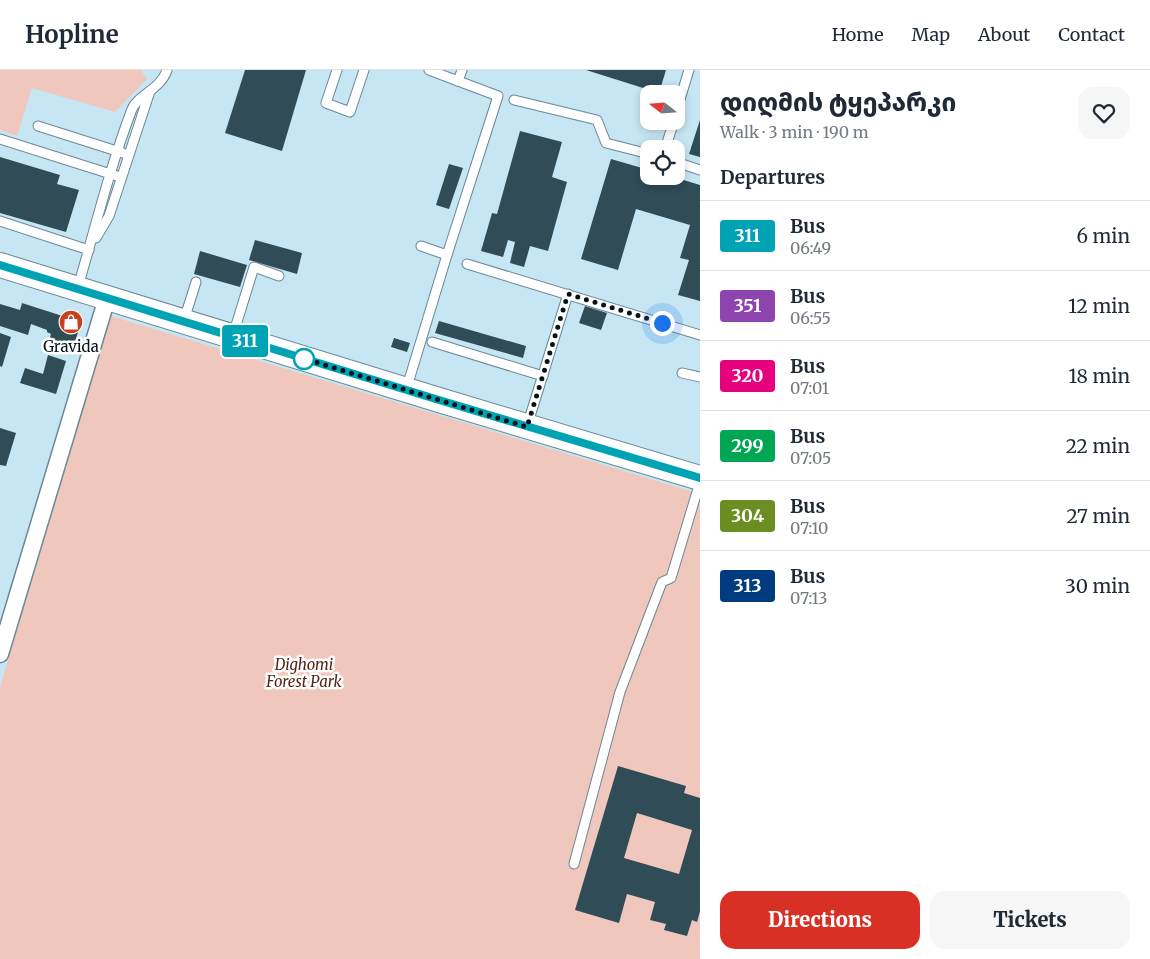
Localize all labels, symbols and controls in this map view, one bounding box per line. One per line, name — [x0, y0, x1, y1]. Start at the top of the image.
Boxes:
text: Hopline — [25, 19, 119, 50]
text: Home — [832, 23, 884, 46]
text: Map — [912, 23, 950, 46]
text: About — [978, 23, 1030, 46]
text: Contact — [1058, 23, 1125, 46]
north arrow — [640, 85, 685, 130]
map controls — [640, 85, 685, 185]
text: დიღმის ტყეპარკი — [720, 87, 956, 118]
button: heart — [1078, 87, 1130, 139]
text: Walk · 3 min · 190 m — [720, 122, 869, 142]
button: locate — [640, 140, 685, 185]
text: Departures — [720, 165, 825, 189]
text: Bus — [790, 214, 825, 238]
text: 311 — [735, 224, 760, 247]
text: 6 min — [1076, 224, 1130, 248]
text: 06:49 — [790, 238, 831, 258]
text: Bus — [790, 284, 825, 308]
text: 351 — [734, 294, 761, 317]
text: 12 min — [1068, 294, 1130, 318]
text: 06:55 — [790, 308, 831, 328]
shop icon: Gravida — [58, 309, 84, 335]
your location — [650, 311, 675, 336]
line badge: 311 — [216, 325, 274, 357]
text: 311 — [232, 329, 258, 352]
place label: Gravida — [43, 337, 99, 356]
unlabelled marker — [293, 348, 315, 370]
text: Bus — [790, 354, 825, 378]
text: 320 — [731, 364, 764, 387]
text: 18 min — [1069, 364, 1130, 388]
text: 07:01 — [790, 378, 829, 398]
text: Bus — [790, 424, 825, 448]
text: 299 — [731, 434, 764, 457]
text: 22 min — [1066, 434, 1130, 458]
text: 07:05 — [790, 448, 831, 468]
text: Bus — [790, 494, 825, 518]
text: 304 — [731, 504, 764, 527]
text: 27 min — [1066, 504, 1130, 528]
text: 07:10 — [790, 518, 828, 538]
text: Bus — [790, 564, 825, 588]
text: 313 — [734, 574, 761, 597]
text: 30 min — [1065, 574, 1130, 598]
text: 07:13 — [790, 588, 828, 608]
park label: Dighomi Forest Park — [265, 655, 343, 691]
button: Directions — [720, 891, 920, 949]
button: Tickets — [930, 891, 1130, 949]

